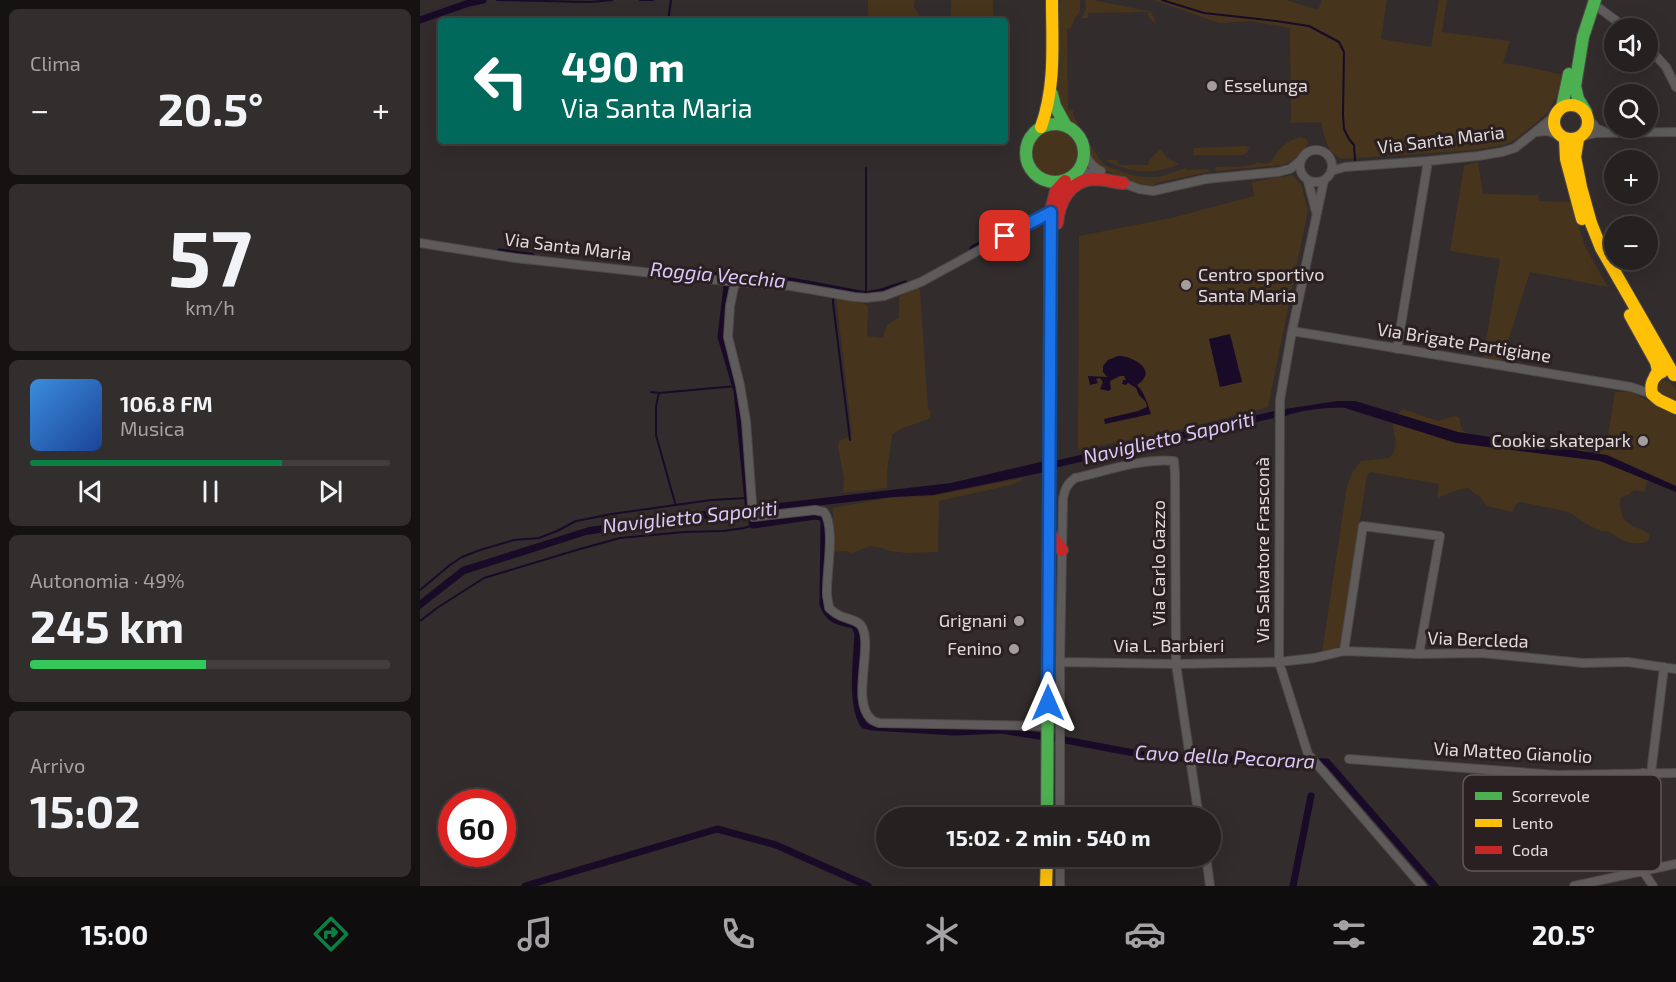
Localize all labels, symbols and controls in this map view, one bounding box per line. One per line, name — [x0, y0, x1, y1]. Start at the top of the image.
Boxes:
map controls — [1604, 18, 1658, 270]
button: sound — [1604, 18, 1658, 72]
text: 490 m — [561, 40, 685, 90]
icon: left — [462, 42, 540, 120]
text: Clima — [30, 51, 81, 75]
place label: Esselunga — [1224, 74, 1308, 96]
marker: Esselunga — [1205, 79, 1219, 93]
text: 20.5° — [158, 81, 263, 135]
button: search — [1604, 84, 1658, 138]
text: − — [30, 89, 49, 129]
text: + — [372, 89, 390, 129]
text: Via Santa Maria — [561, 91, 753, 123]
street label: Via Santa Maria — [1376, 120, 1506, 158]
button: + — [1604, 150, 1658, 204]
text: 57 — [168, 209, 252, 303]
pin — [979, 210, 1030, 261]
button: − — [1604, 216, 1658, 270]
icon: arrive — [988, 219, 1021, 252]
street label: Via Santa Maria — [503, 227, 633, 265]
water label: Roggia Vecchia — [649, 256, 787, 292]
place label: Centro sportivo Santa Maria — [1198, 263, 1324, 306]
marker: Centro sportivo Santa Maria — [1179, 278, 1193, 292]
text: km/h — [185, 295, 235, 319]
street label: Via Brigate Partigiane — [1376, 317, 1553, 367]
text: 106.8 FM — [120, 390, 213, 416]
water label: Naviglietto Saporiti — [1080, 406, 1257, 468]
text: Musica — [120, 416, 185, 440]
place label: Cookie skatepark — [1492, 429, 1631, 451]
marker: Cookie skatepark — [1636, 434, 1650, 448]
street label: Via Salvatore Frasconà — [1251, 457, 1273, 643]
icon: previous — [74, 475, 107, 508]
icon: pause — [194, 475, 227, 508]
icon: next — [314, 475, 347, 508]
water label: Naviglietto Saporiti — [601, 495, 779, 537]
street label: Via Carlo Gazzo — [1147, 500, 1169, 626]
text: Autonomia · 49% — [30, 568, 185, 592]
text: 245 km — [30, 598, 184, 652]
place label: Grignani — [939, 609, 1007, 631]
marker: Grignani — [1012, 614, 1026, 628]
street label: Via Bercleda — [1427, 626, 1529, 652]
street label: Via L. Barbieri — [1113, 634, 1225, 656]
place label: Fenino — [947, 637, 1002, 659]
marker: Fenino — [1007, 642, 1021, 656]
position arrow — [1016, 671, 1080, 735]
street label: Via Matteo Gianolio — [1433, 737, 1593, 767]
water label: Cavo della Pecorara — [1134, 739, 1316, 773]
text: Arrivo — [30, 753, 85, 777]
legend — [1463, 775, 1661, 871]
text: 15:02 — [30, 783, 140, 837]
text: Scorrevole — [1512, 786, 1590, 805]
speed limit sign: 60 — [438, 789, 516, 867]
text: Lento — [1512, 813, 1553, 832]
text: 15:02 · 2 min · 540 m — [946, 824, 1151, 850]
text: Coda — [1512, 840, 1548, 859]
icon: directions — [310, 913, 352, 955]
icon: music — [514, 913, 556, 955]
icon: phone — [717, 913, 759, 955]
icon: climate — [921, 913, 963, 955]
icon: car — [1124, 913, 1166, 955]
icon: filters — [1328, 913, 1370, 955]
text: 15:00 — [81, 918, 148, 950]
text: 20.5° — [1532, 918, 1595, 950]

